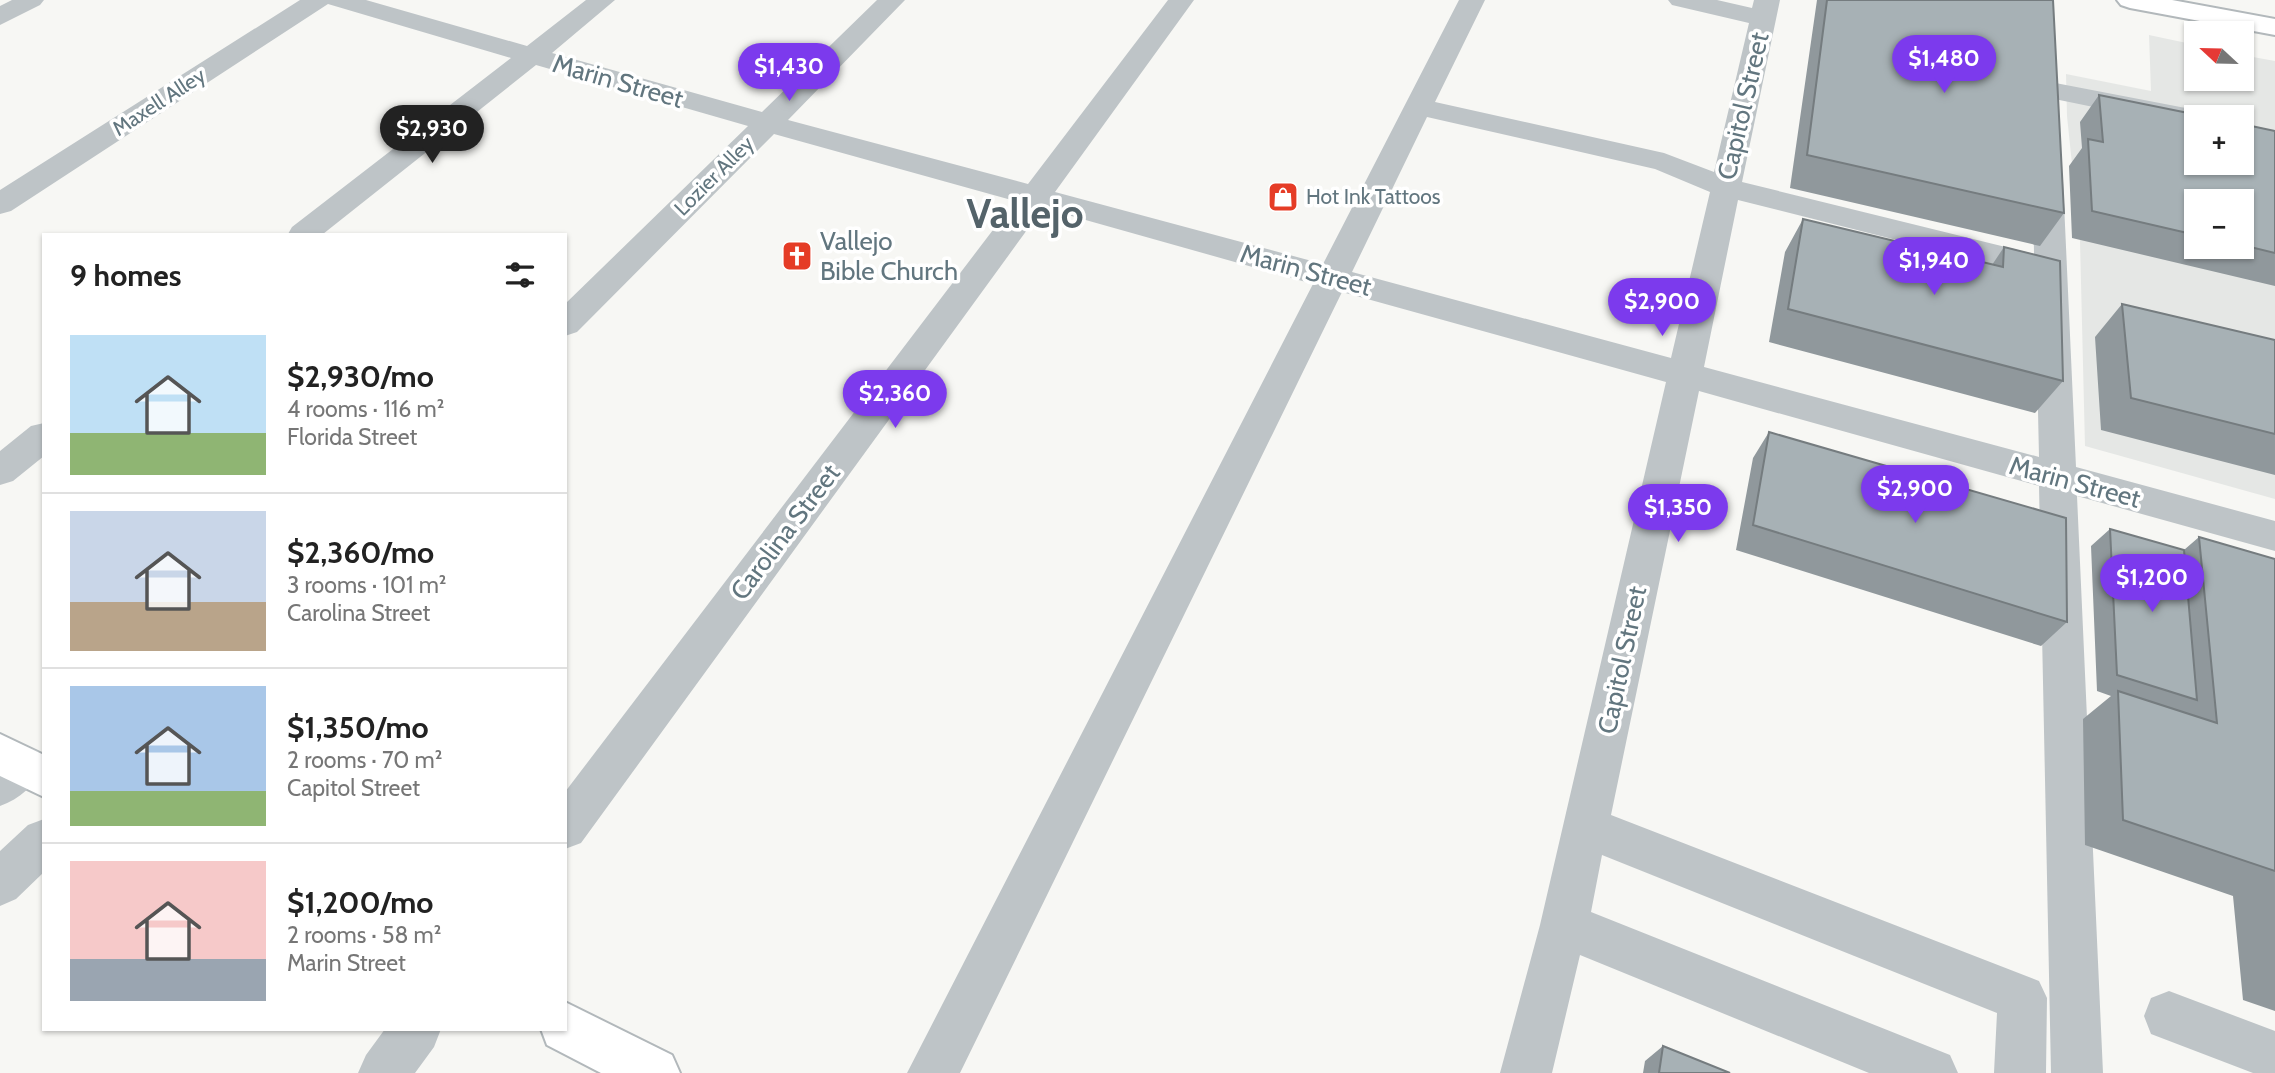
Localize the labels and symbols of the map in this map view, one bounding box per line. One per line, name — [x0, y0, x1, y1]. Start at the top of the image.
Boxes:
north arrow — [2184, 21, 2254, 91]
street label: Capitol Street — [1711, 29, 1776, 183]
pin: $1,480 — [1887, 36, 2001, 95]
pin: $1,430 — [732, 43, 846, 103]
street label: Marin Street — [549, 47, 687, 115]
street label: Maxell Alley — [108, 62, 210, 141]
pin: $2,930 — [375, 106, 489, 165]
street label: Lozier Alley — [669, 130, 759, 221]
shop icon: Hot Ink Tattoos — [1266, 180, 1300, 214]
place label: Hot Ink Tattoos — [1306, 184, 1441, 209]
district label: Vallejo — [967, 189, 1083, 238]
place label: Vallejo Bible Church — [820, 225, 958, 287]
street label: Marin Street — [1237, 237, 1375, 303]
pin: $1,940 — [1877, 238, 1991, 297]
church icon: Vallejo Bible Church — [780, 239, 814, 273]
pin: $2,900 — [1605, 278, 1719, 338]
pin: $2,360 — [838, 370, 952, 430]
street label: Marin Street — [2006, 449, 2144, 515]
street label: Carolina Street — [723, 457, 847, 606]
pin: $2,900 — [1858, 466, 1972, 525]
pin: $1,350 — [1621, 484, 1735, 544]
pin: $1,200 — [2095, 554, 2209, 614]
street label: Capitol Street — [1591, 583, 1653, 737]

